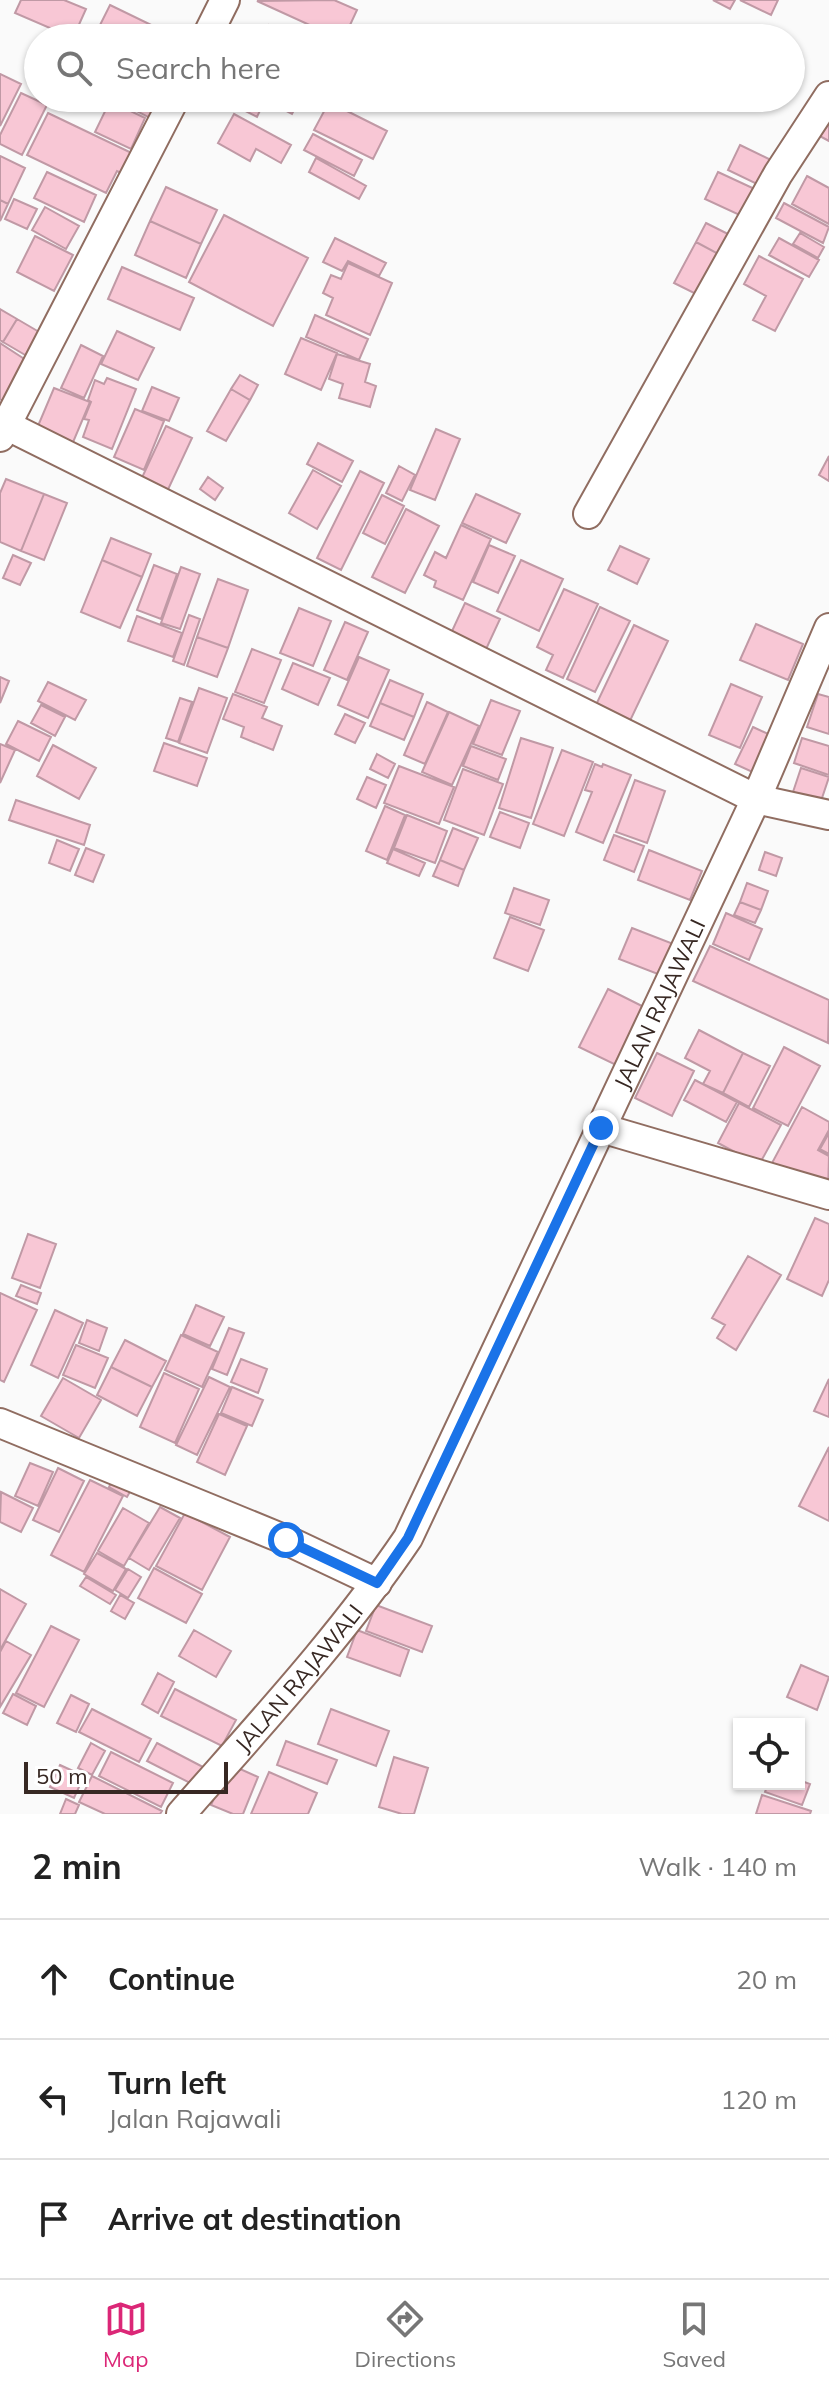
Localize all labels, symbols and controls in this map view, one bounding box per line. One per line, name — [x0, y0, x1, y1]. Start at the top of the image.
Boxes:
search box — [24, 24, 805, 112]
icon: search — [52, 46, 96, 90]
text: Search here — [116, 49, 281, 87]
street label: JALAN RAJAWALI — [608, 915, 711, 1093]
route end — [583, 1110, 619, 1146]
route start — [268, 1522, 304, 1558]
street label: JALAN RAJAWALI — [229, 1599, 369, 1757]
map controls — [733, 1718, 805, 1790]
button: locate — [733, 1718, 805, 1790]
scale bar — [24, 1758, 228, 1794]
text: 50 m — [36, 1762, 87, 1790]
text: 2 min — [32, 1845, 122, 1888]
text: Walk · 140 m — [638, 1850, 797, 1883]
icon: ahead — [32, 1957, 76, 2001]
text: Continue — [108, 1960, 235, 1998]
text: 20 m — [736, 1963, 797, 1996]
text: Turn left — [108, 2064, 226, 2102]
icon: left — [32, 2077, 76, 2121]
text: 120 m — [721, 2083, 797, 2116]
text: Jalan Rajawali — [108, 2102, 281, 2135]
icon: arrive — [32, 2197, 76, 2241]
text: Arrive at destination — [108, 2200, 402, 2238]
tab: Map — [103, 2297, 148, 2373]
tab: Directions — [355, 2297, 456, 2373]
tab: Saved — [662, 2297, 726, 2373]

